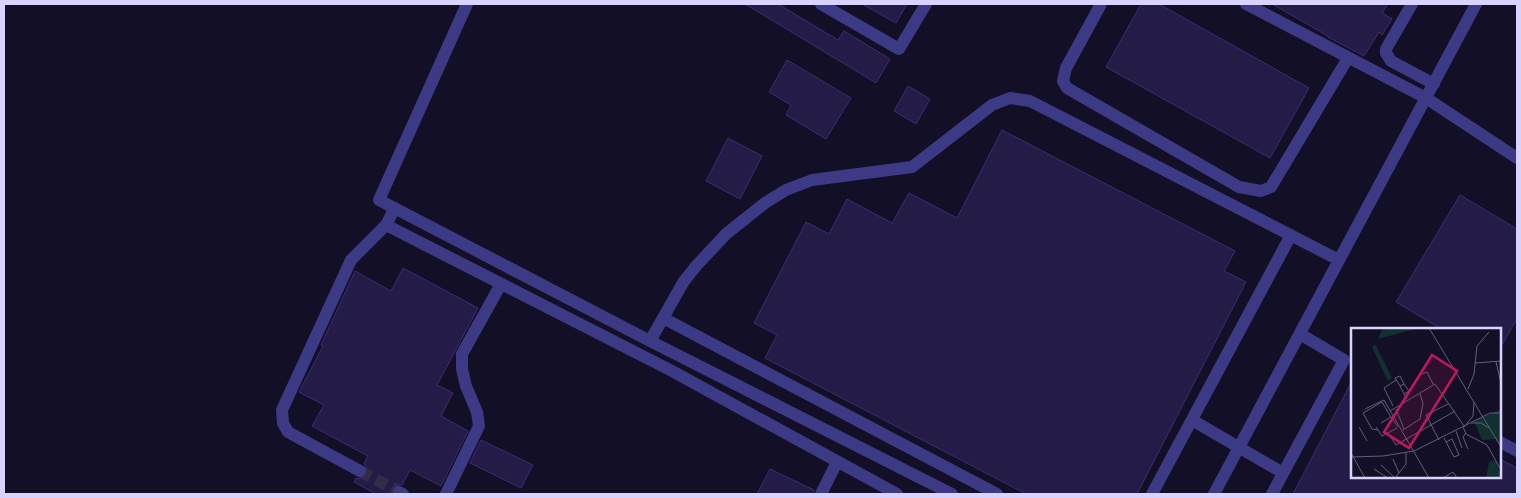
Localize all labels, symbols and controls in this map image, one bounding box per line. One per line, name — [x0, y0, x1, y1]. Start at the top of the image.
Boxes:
inset map — [1351, 328, 1501, 478]

